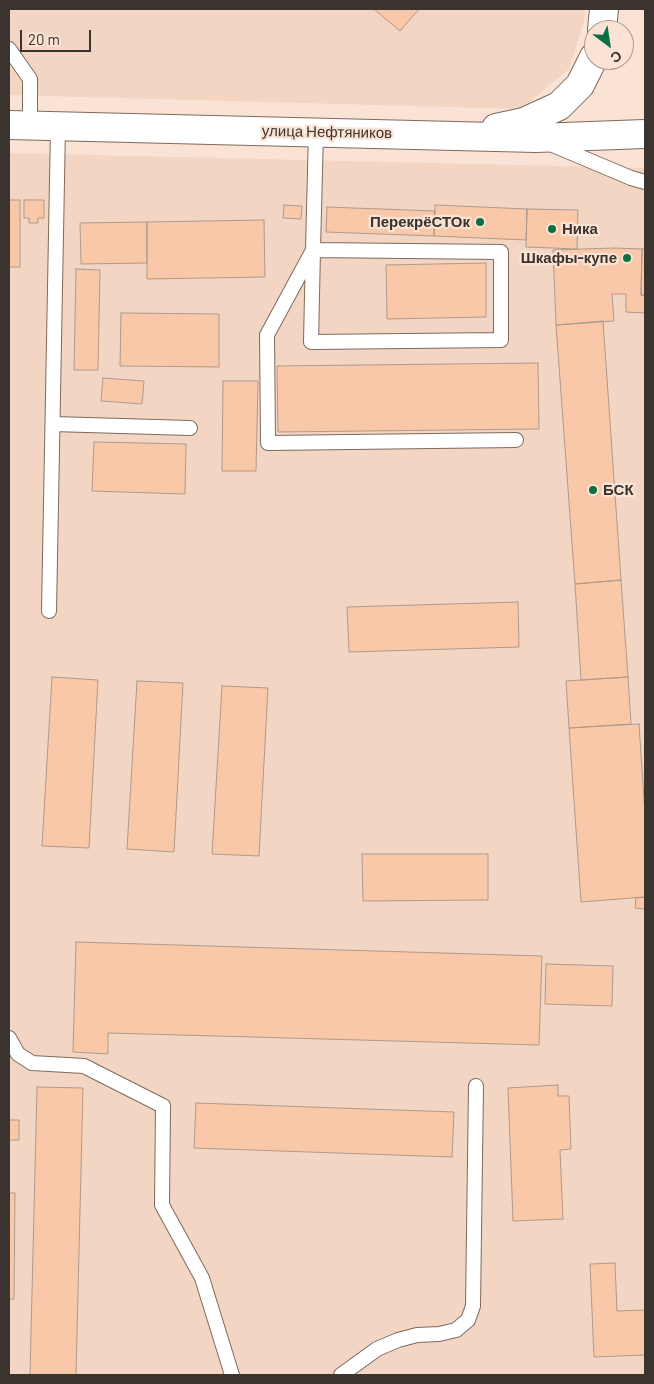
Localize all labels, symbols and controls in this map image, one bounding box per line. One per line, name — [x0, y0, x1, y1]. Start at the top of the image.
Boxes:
scale bar — [22, 20, 94, 52]
north arrow — [584, 20, 634, 70]
text: 20 m — [28, 30, 60, 48]
text: С — [608, 48, 625, 67]
street label: улица Нефтяников — [262, 122, 392, 142]
place label: ПерекрёСТОк — [370, 213, 470, 231]
marker: ПерекрёСТОк — [474, 216, 486, 228]
place label: Ника — [562, 220, 598, 238]
marker: Ника — [546, 223, 558, 235]
place label: Шкафы-купе — [521, 249, 617, 267]
marker: Шкафы-купе — [621, 252, 633, 264]
place label: БСК — [603, 481, 634, 499]
marker: БСК — [587, 484, 599, 496]

